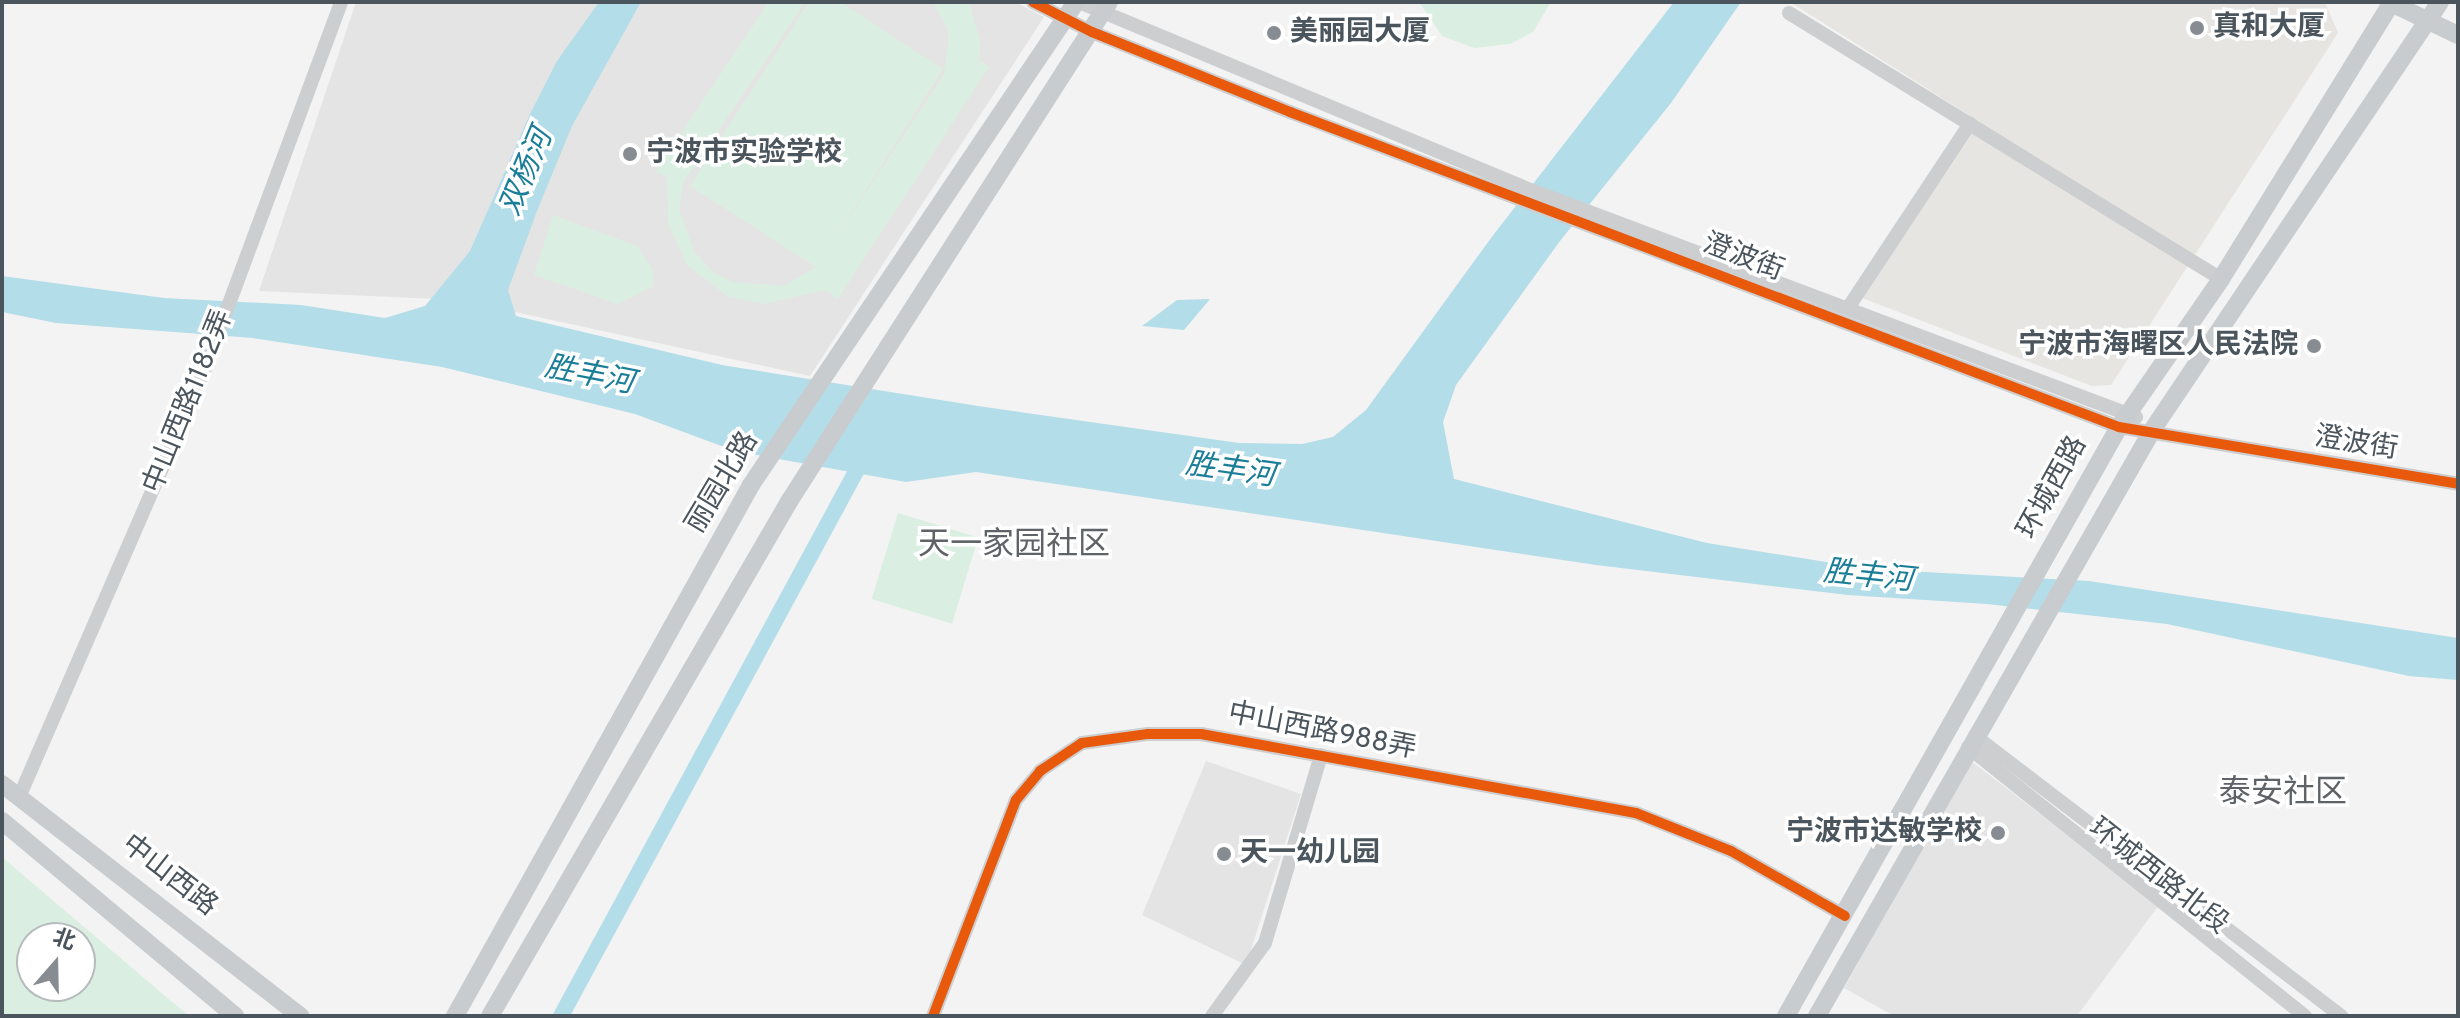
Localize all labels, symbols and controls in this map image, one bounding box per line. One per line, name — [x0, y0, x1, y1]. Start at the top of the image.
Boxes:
place label: 真和大厦 — [2213, 11, 2325, 45]
place label: 美丽园大厦 — [1290, 16, 1430, 50]
marker: 真和大厦 — [2188, 19, 2206, 37]
marker: 美丽园大厦 — [1265, 24, 1283, 42]
water label: 双杨河 — [494, 125, 562, 221]
place label: 宁波市实验学校 — [646, 137, 842, 171]
marker: 宁波市实验学校 — [621, 145, 639, 163]
street label: 澄波街 — [1698, 227, 1788, 289]
street label: 中山西路1182弄 — [137, 306, 241, 498]
place label: 宁波市海曙区人民法院 — [2018, 329, 2298, 363]
marker: 宁波市海曙区人民法院 — [2305, 337, 2323, 355]
water label: 胜丰河 — [541, 351, 637, 403]
street label: 澄波街 — [2312, 421, 2400, 467]
street label: 丽园北路 — [680, 426, 766, 540]
street label: 环城西路 — [2011, 431, 2095, 545]
water label: 胜丰河 — [1183, 448, 1277, 496]
district label: 天一家园社区 — [918, 527, 1110, 565]
water label: 胜丰河 — [1821, 555, 1915, 601]
street label: 中山西路988弄 — [1225, 697, 1419, 767]
district label: 泰安社区 — [2219, 775, 2347, 813]
street label: 环城西路北段 — [2081, 812, 2235, 942]
place label: 宁波市达敏学校 — [1786, 816, 1982, 850]
marker: 宁波市达敏学校 — [1989, 824, 2007, 842]
street label: 中山西路 — [115, 828, 223, 924]
place label: 天一幼儿园 — [1240, 837, 1380, 871]
marker: 天一幼儿园 — [1215, 845, 1233, 863]
north arrow — [16, 922, 96, 1002]
text: 北 — [49, 924, 79, 957]

